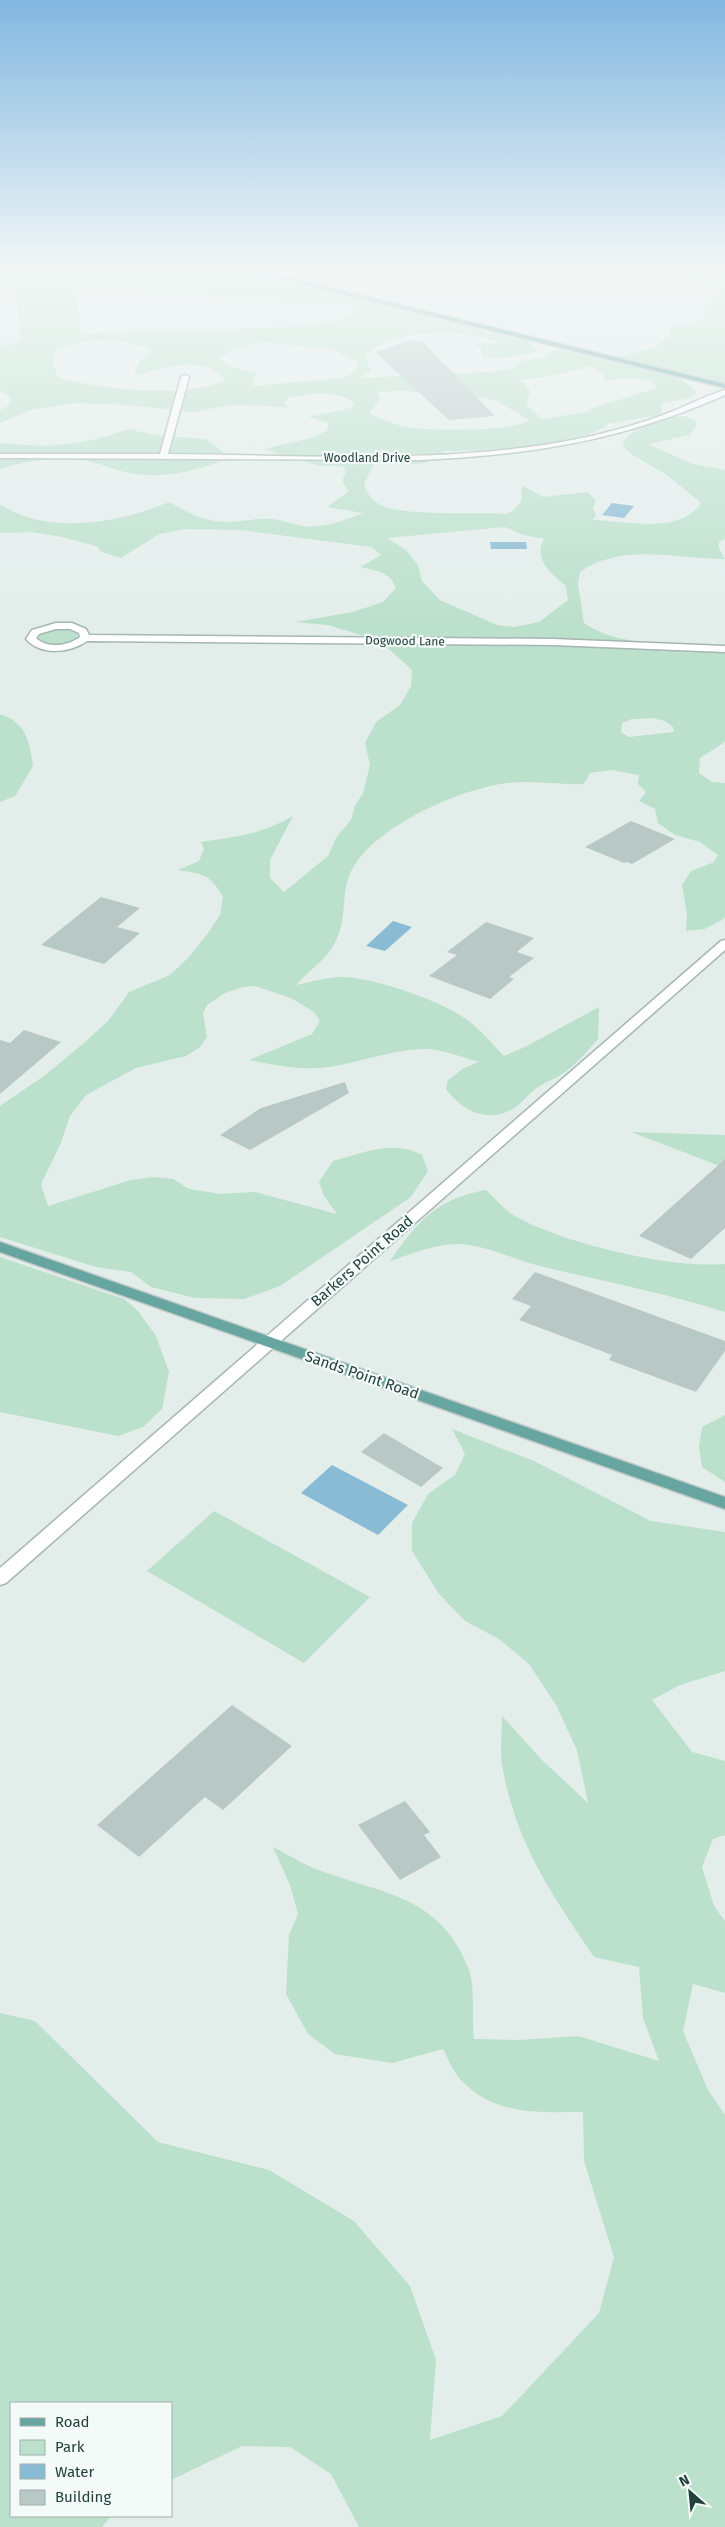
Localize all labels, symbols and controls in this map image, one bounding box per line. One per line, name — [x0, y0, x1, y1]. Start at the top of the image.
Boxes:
street label: Woodland Drive — [324, 451, 410, 465]
street label: Dogwood Lane — [365, 633, 445, 649]
street label: Barkers Point Road — [307, 1212, 417, 1310]
street label: Sands Point Road — [303, 1347, 421, 1403]
legend — [10, 2402, 172, 2517]
text: Road — [55, 2413, 90, 2431]
text: Park — [55, 2438, 85, 2456]
text: Water — [55, 2463, 94, 2481]
north arrow — [665, 2467, 715, 2517]
text: N — [676, 2471, 692, 2491]
text: Building — [55, 2488, 111, 2506]

